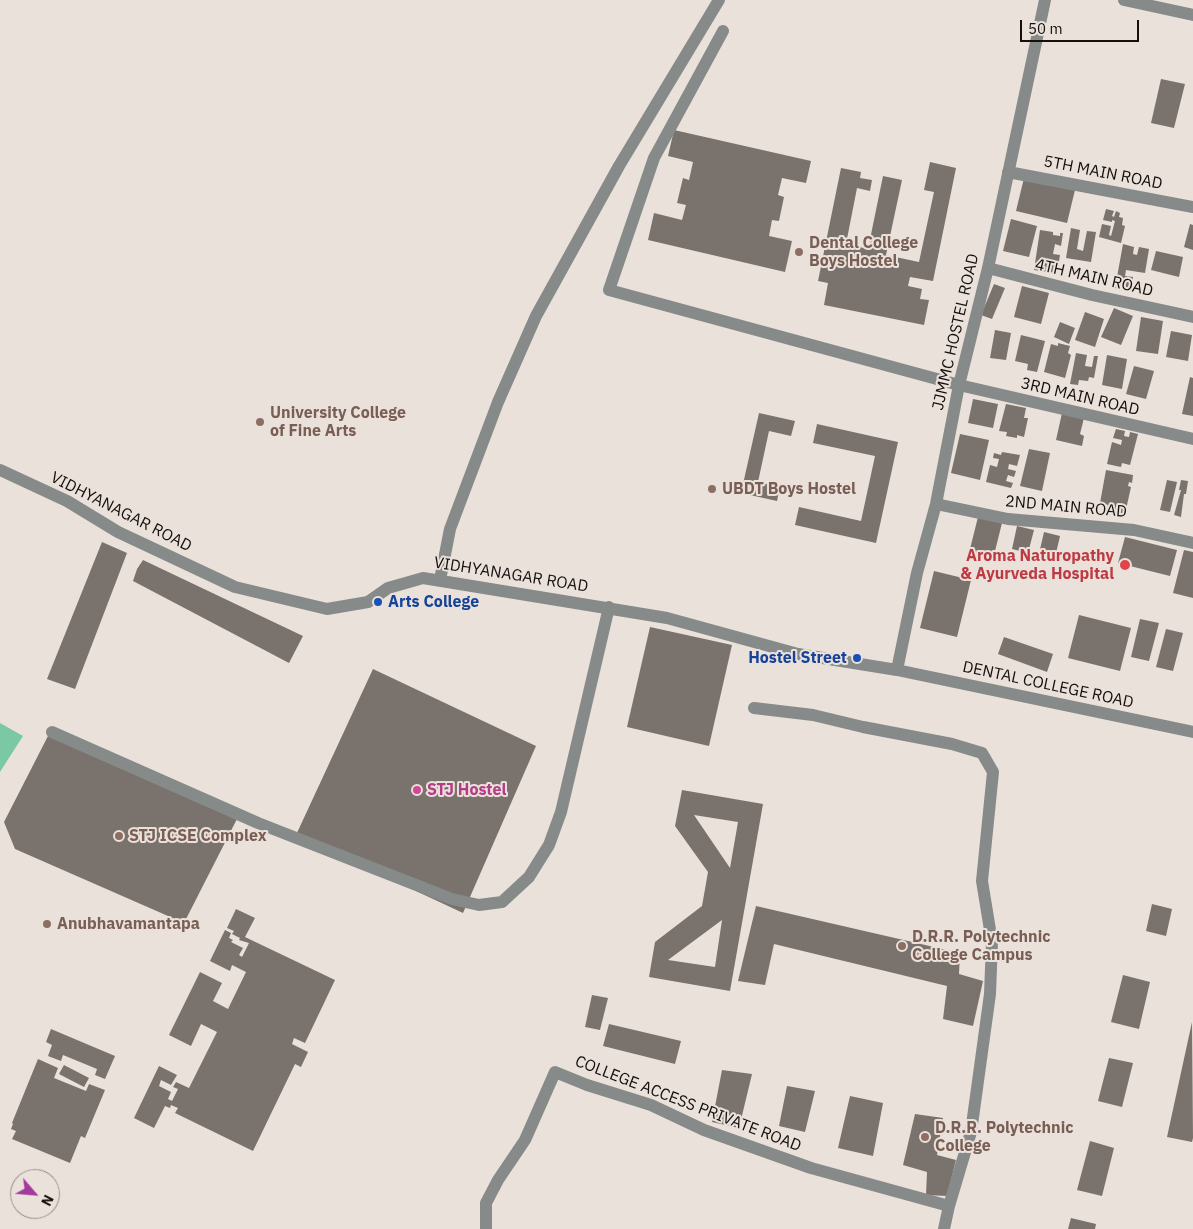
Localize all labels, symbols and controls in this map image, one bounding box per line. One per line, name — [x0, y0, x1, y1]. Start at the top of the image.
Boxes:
scale bar — [1023, 10, 1142, 42]
text: 50 m — [1028, 19, 1063, 38]
street label: 5TH MAIN ROAD — [1042, 152, 1164, 194]
place label: Dental College Boys Hostel — [809, 233, 918, 271]
marker: Dental College Boys Hostel — [793, 246, 805, 258]
street label: JJMMC HOSTEL ROAD — [929, 252, 983, 412]
street label: 4TH MAIN ROAD — [1033, 255, 1155, 301]
street label: 3RD MAIN ROAD — [1019, 374, 1141, 420]
place label: University College of Fine Arts — [270, 403, 406, 441]
marker: University College of Fine Arts — [254, 416, 266, 428]
street label: VIDHYANAGAR ROAD — [47, 468, 195, 556]
place label: UBDT Boys Hostel — [722, 479, 856, 499]
marker: UBDT Boys Hostel — [706, 483, 718, 495]
street label: 2ND MAIN ROAD — [1004, 492, 1128, 522]
place label: Aroma Naturopathy & Ayurveda Hospital — [960, 546, 1114, 584]
street label: VIDHYANAGAR ROAD — [432, 553, 590, 597]
marker: Aroma Naturopathy & Ayurveda Hospital — [1118, 558, 1132, 572]
place label: Arts College — [388, 592, 479, 612]
marker: Arts College — [372, 596, 384, 608]
place label: Hostel Street — [748, 648, 847, 668]
marker: Hostel Street — [851, 652, 863, 664]
street label: DENTAL COLLEGE ROAD — [961, 657, 1135, 713]
place label: STJ Hostel — [427, 780, 506, 800]
marker: STJ Hostel — [411, 784, 423, 796]
place label: STJ ICSE Complex — [129, 826, 267, 846]
marker: STJ ICSE Complex — [113, 830, 125, 842]
place label: Anubhavamantapa — [57, 914, 200, 934]
marker: Anubhavamantapa — [41, 918, 53, 930]
place label: D.R.R. Polytechnic College Campus — [912, 927, 1050, 965]
marker: D.R.R. Polytechnic College Campus — [896, 940, 908, 952]
street label: COLLEGE ACCESS PRIVATE ROAD — [572, 1052, 804, 1156]
place label: D.R.R. Polytechnic College — [935, 1118, 1073, 1156]
marker: D.R.R. Polytechnic College — [919, 1131, 931, 1143]
north arrow — [10, 1169, 60, 1219]
text: N — [37, 1192, 58, 1209]

